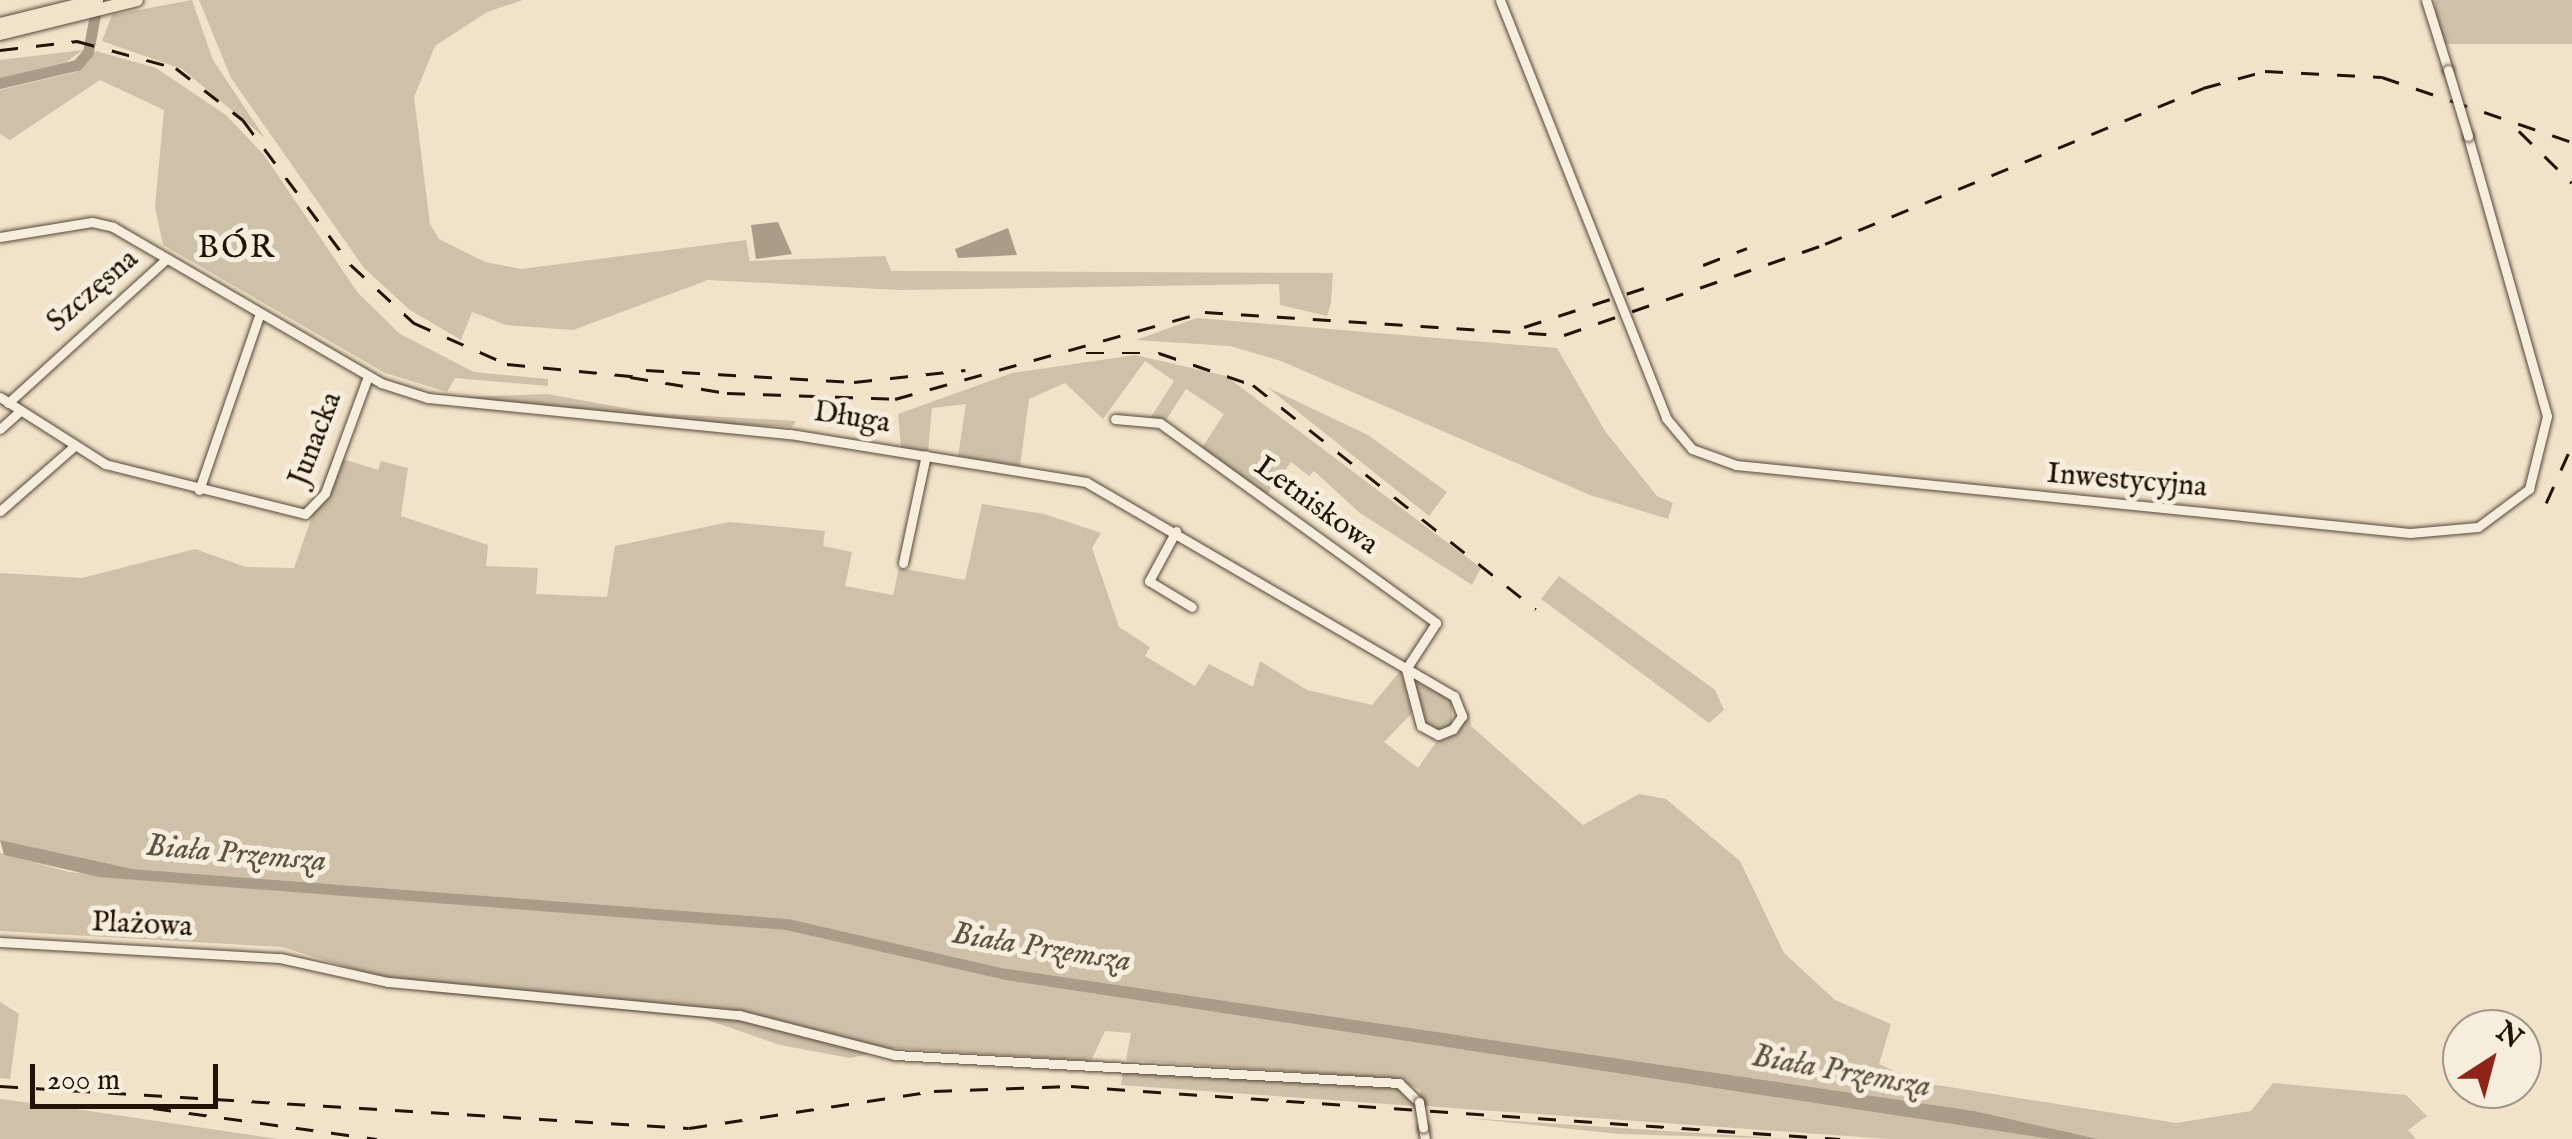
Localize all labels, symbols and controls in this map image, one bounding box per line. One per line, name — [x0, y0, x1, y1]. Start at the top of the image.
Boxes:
district label: BÓR — [198, 230, 276, 268]
street label: Szczęsna — [40, 242, 146, 340]
street label: Junacka — [282, 387, 350, 491]
street label: Długa — [811, 394, 893, 442]
street label: Letniskowa — [1247, 449, 1385, 563]
street label: Inwestycyjna — [2045, 456, 2209, 506]
water label: Biała Przemsza — [144, 828, 328, 882]
street label: Plażowa — [91, 904, 193, 946]
water label: Biała Przemsza — [949, 916, 1133, 982]
north arrow — [2442, 1009, 2542, 1109]
text: N — [2489, 1015, 2529, 1057]
water label: Biała Przemsza — [1749, 1038, 1933, 1108]
scale bar — [35, 1044, 222, 1106]
text: 200 m — [47, 1062, 120, 1100]

